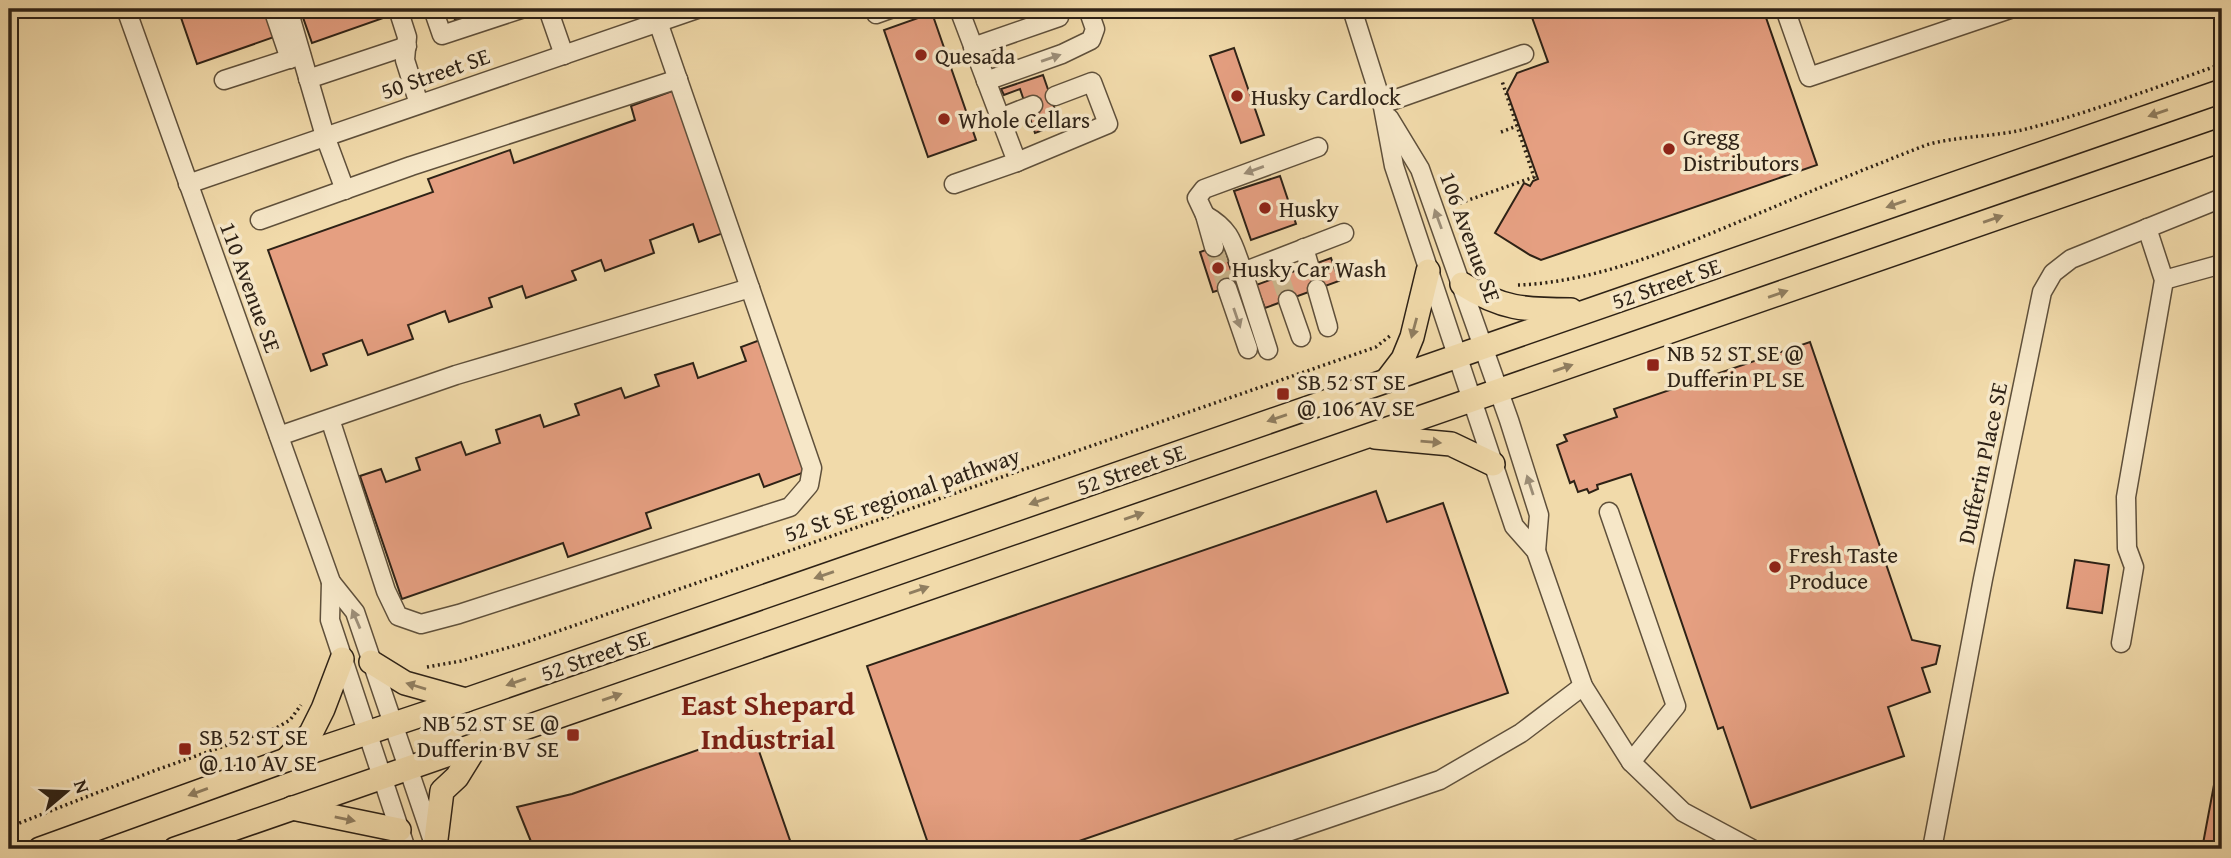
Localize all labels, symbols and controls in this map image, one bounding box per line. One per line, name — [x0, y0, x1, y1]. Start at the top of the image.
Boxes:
street label: 50 Street SE — [376, 39, 494, 107]
place label: Quesada — [935, 39, 1015, 72]
marker: Quesada — [913, 47, 929, 63]
one-way arrow — [1040, 52, 1061, 63]
place label: Husky Cardlock — [1251, 80, 1401, 113]
marker: Husky Cardlock — [1229, 88, 1245, 104]
place label: Whole Cellars — [958, 103, 1090, 136]
one-way arrow — [2147, 108, 2168, 119]
marker: Whole Cellars — [936, 111, 952, 127]
place label: Gregg Distributors — [1683, 120, 1799, 179]
marker: Gregg Distributors — [1661, 141, 1677, 157]
one-way arrow — [1243, 165, 1264, 176]
street label: 106 Avenue SE — [1432, 167, 1510, 307]
place label: Husky — [1279, 192, 1340, 225]
one-way arrow — [1886, 199, 1907, 210]
marker: Husky — [1257, 200, 1273, 216]
one-way arrow — [1433, 209, 1444, 230]
one-way arrow — [1982, 213, 2003, 224]
street label: 110 Avenue SE — [212, 217, 290, 357]
street label: 52 Street SE — [1607, 249, 1725, 317]
place label: Husky Car Wash — [1232, 252, 1387, 285]
marker: Husky Car Wash — [1210, 260, 1226, 276]
one-way arrow — [1767, 288, 1788, 299]
one-way arrow — [1233, 308, 1243, 329]
one-way arrow — [1408, 317, 1419, 339]
place label: NB 52 ST SE @ Dufferin PL SE — [1667, 336, 1804, 395]
marker: NB 52 ST SE @ Dufferin PL SE — [1645, 357, 1661, 373]
one-way arrow — [1552, 362, 1573, 373]
place label: SB 52 ST SE @ 106 AV SE — [1297, 365, 1415, 424]
street label: Dufferin Place SE — [1949, 379, 2015, 547]
marker: SB 52 ST SE @ 106 AV SE — [1275, 386, 1291, 402]
one-way arrow — [1266, 413, 1287, 424]
street label: 52 Street SE — [1072, 435, 1190, 503]
one-way arrow — [1420, 437, 1442, 448]
street label: 52 St SE regional pathway — [780, 438, 1025, 550]
one-way arrow — [1524, 474, 1534, 495]
one-way arrow — [1028, 496, 1049, 507]
one-way arrow — [1124, 510, 1145, 521]
place label: Fresh Taste Produce — [1789, 538, 1898, 597]
marker: Fresh Taste Produce — [1767, 559, 1783, 575]
one-way arrow — [813, 570, 834, 581]
one-way arrow — [909, 584, 930, 595]
one-way arrow — [351, 608, 362, 629]
street label: 52 Street SE — [536, 621, 654, 689]
one-way arrow — [505, 677, 526, 688]
one-way arrow — [406, 681, 427, 691]
district label: East Shepard Industrial — [681, 682, 856, 760]
one-way arrow — [601, 691, 622, 702]
place label: NB 52 ST SE @ Dufferin BV SE — [417, 706, 559, 765]
place label: SB 52 ST SE @ 110 AV SE — [199, 720, 317, 779]
marker: NB 52 ST SE @ Dufferin BV SE — [565, 727, 581, 743]
marker: SB 52 ST SE @ 110 AV SE — [177, 741, 193, 757]
north arrow — [32, 756, 102, 826]
text: N — [67, 776, 97, 797]
one-way arrow — [188, 786, 209, 797]
one-way arrow — [334, 814, 356, 825]

